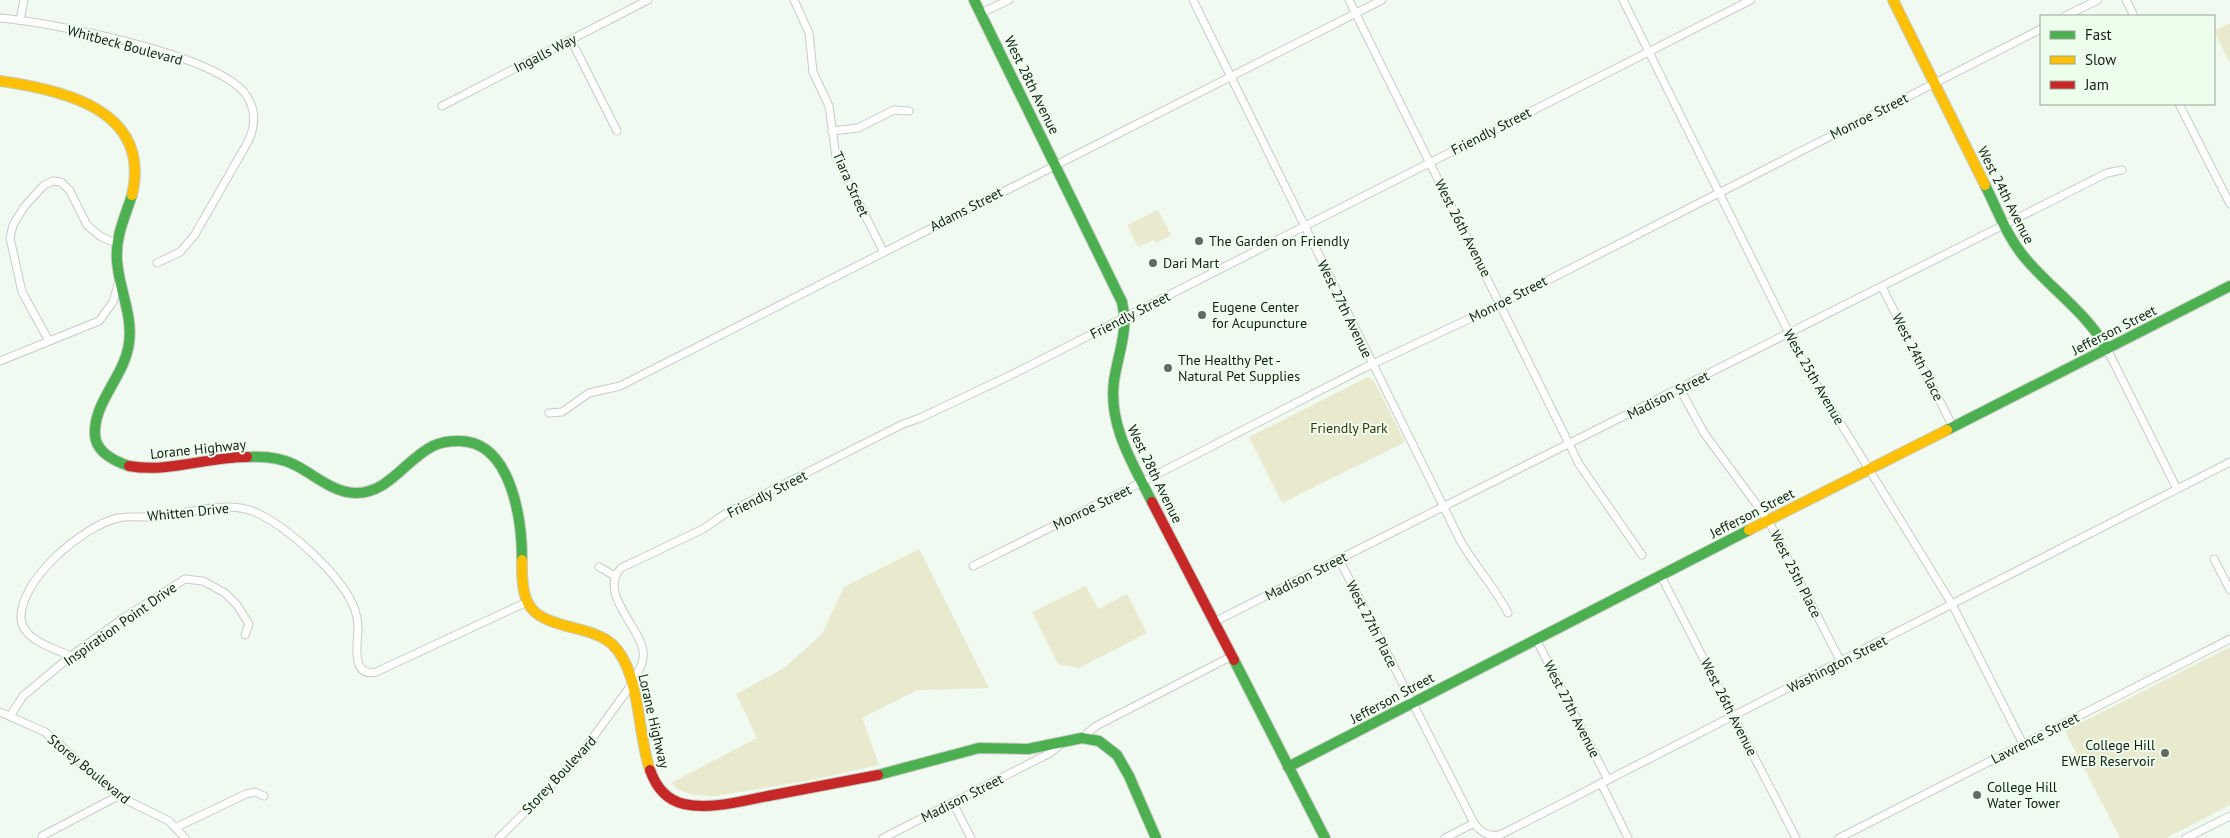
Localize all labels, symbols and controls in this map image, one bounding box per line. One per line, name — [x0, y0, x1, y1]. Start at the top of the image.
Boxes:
legend — [2040, 15, 2215, 105]
street label: Whitbeck Boulevard — [65, 21, 185, 69]
text: Fast — [2085, 25, 2112, 44]
street label: Ingalls Way — [511, 29, 580, 77]
street label: West 28th Avenue — [1000, 33, 1064, 137]
text: Slow — [2085, 50, 2116, 69]
text: Jam — [2084, 75, 2109, 94]
street label: Monroe Street — [1827, 89, 1911, 143]
street label: Friendly Street — [1448, 103, 1534, 159]
street label: West 24th Avenue — [1974, 143, 2038, 247]
street label: Tiara Street — [829, 149, 873, 220]
street label: West 26th Avenue — [1431, 176, 1495, 280]
street label: Adams Street — [927, 183, 1006, 235]
place label: The Garden on Friendly — [1209, 232, 1350, 250]
marker: The Garden on Friendly — [1193, 235, 1205, 247]
place label: Dari Mart — [1163, 254, 1220, 272]
marker: Dari Mart — [1147, 257, 1159, 269]
street label: West 27th Avenue — [1313, 257, 1377, 361]
street label: Monroe Street — [1466, 272, 1550, 326]
street label: Friendly Street — [1087, 287, 1173, 343]
place label: Eugene Center for Acupuncture — [1212, 298, 1307, 332]
street label: Jefferson Street — [2068, 301, 2159, 359]
marker: Eugene Center for Acupuncture — [1196, 309, 1208, 321]
street label: West 24th Place — [1888, 310, 1948, 404]
street label: West 25th Avenue — [1779, 326, 1849, 428]
place label: The Healthy Pet - Natural Pet Supplies — [1178, 351, 1300, 385]
marker: The Healthy Pet - Natural Pet Supplies — [1162, 362, 1174, 374]
street label: Madison Street — [1624, 366, 1712, 423]
park label: Friendly Park — [1310, 419, 1388, 437]
street label: West 28th Avenue — [1123, 422, 1187, 526]
street label: Lorane Highway — [149, 435, 247, 463]
street label: Friendly Street — [724, 466, 810, 522]
street label: Monroe Street — [1050, 480, 1134, 534]
street label: Jefferson Street — [1706, 484, 1797, 542]
street label: Whitten Drive — [146, 499, 230, 525]
street label: West 25th Place — [1766, 527, 1826, 621]
street label: Madison Street — [1262, 547, 1350, 604]
street label: West 27th Place — [1342, 577, 1402, 671]
street label: Inspiration Point Drive — [60, 578, 180, 670]
street label: Washington Street — [1784, 631, 1890, 697]
street label: West 26th Avenue — [1697, 655, 1761, 759]
street label: West 27th Avenue — [1540, 657, 1604, 761]
street label: Jefferson Street — [1346, 668, 1437, 728]
street label: Lorane Highway — [634, 672, 674, 770]
street label: Lawrence Street — [1988, 708, 2082, 768]
street label: Storey Boulevard — [44, 730, 134, 808]
street label: Storey Boulevard — [518, 732, 600, 818]
place label: College Hill EWEB Reservoir — [2061, 736, 2155, 770]
marker: College Hill EWEB Reservoir — [2159, 747, 2171, 759]
street label: Madison Street — [918, 769, 1006, 826]
place label: College Hill Water Tower — [1987, 778, 2060, 812]
marker: College Hill Water Tower — [1971, 789, 1983, 801]

